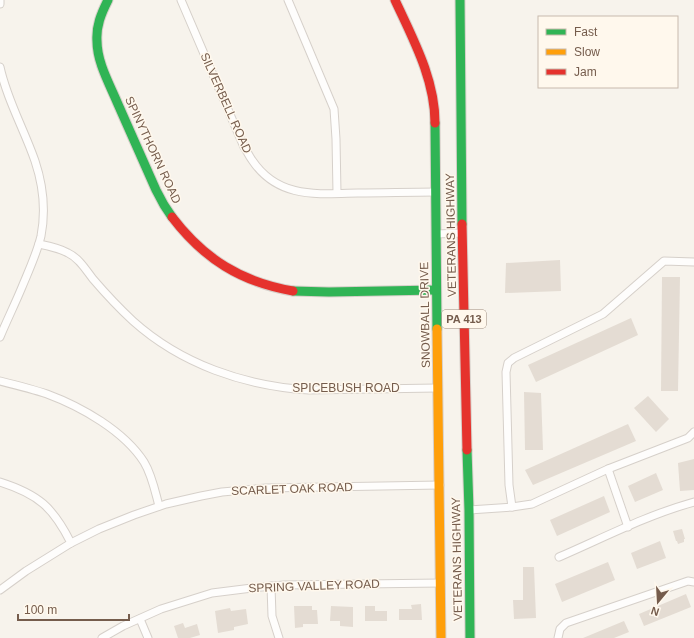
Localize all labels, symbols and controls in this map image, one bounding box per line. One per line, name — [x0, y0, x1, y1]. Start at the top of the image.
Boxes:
legend — [538, 16, 678, 88]
text: Fast — [574, 25, 598, 39]
text: Slow — [574, 45, 600, 59]
street label: SILVERBELL ROAD — [197, 50, 255, 156]
text: Jam — [574, 65, 597, 79]
street label: SPINYTHORN ROAD — [122, 94, 184, 206]
street label: VETERANS HIGHWAY — [443, 173, 459, 297]
street label: SNOWBALL DRIVE — [417, 262, 433, 368]
road number: PA 413 — [442, 310, 486, 328]
street label: SPICEBUSH ROAD — [292, 381, 400, 395]
street label: SCARLET OAK ROAD — [231, 480, 353, 498]
street label: VETERANS HIGHWAY — [449, 497, 465, 621]
street label: SPRING VALLEY ROAD — [248, 577, 380, 595]
north arrow — [638, 582, 678, 622]
scale bar — [18, 596, 129, 622]
text: 100 m — [24, 603, 57, 617]
text: N — [649, 605, 661, 618]

